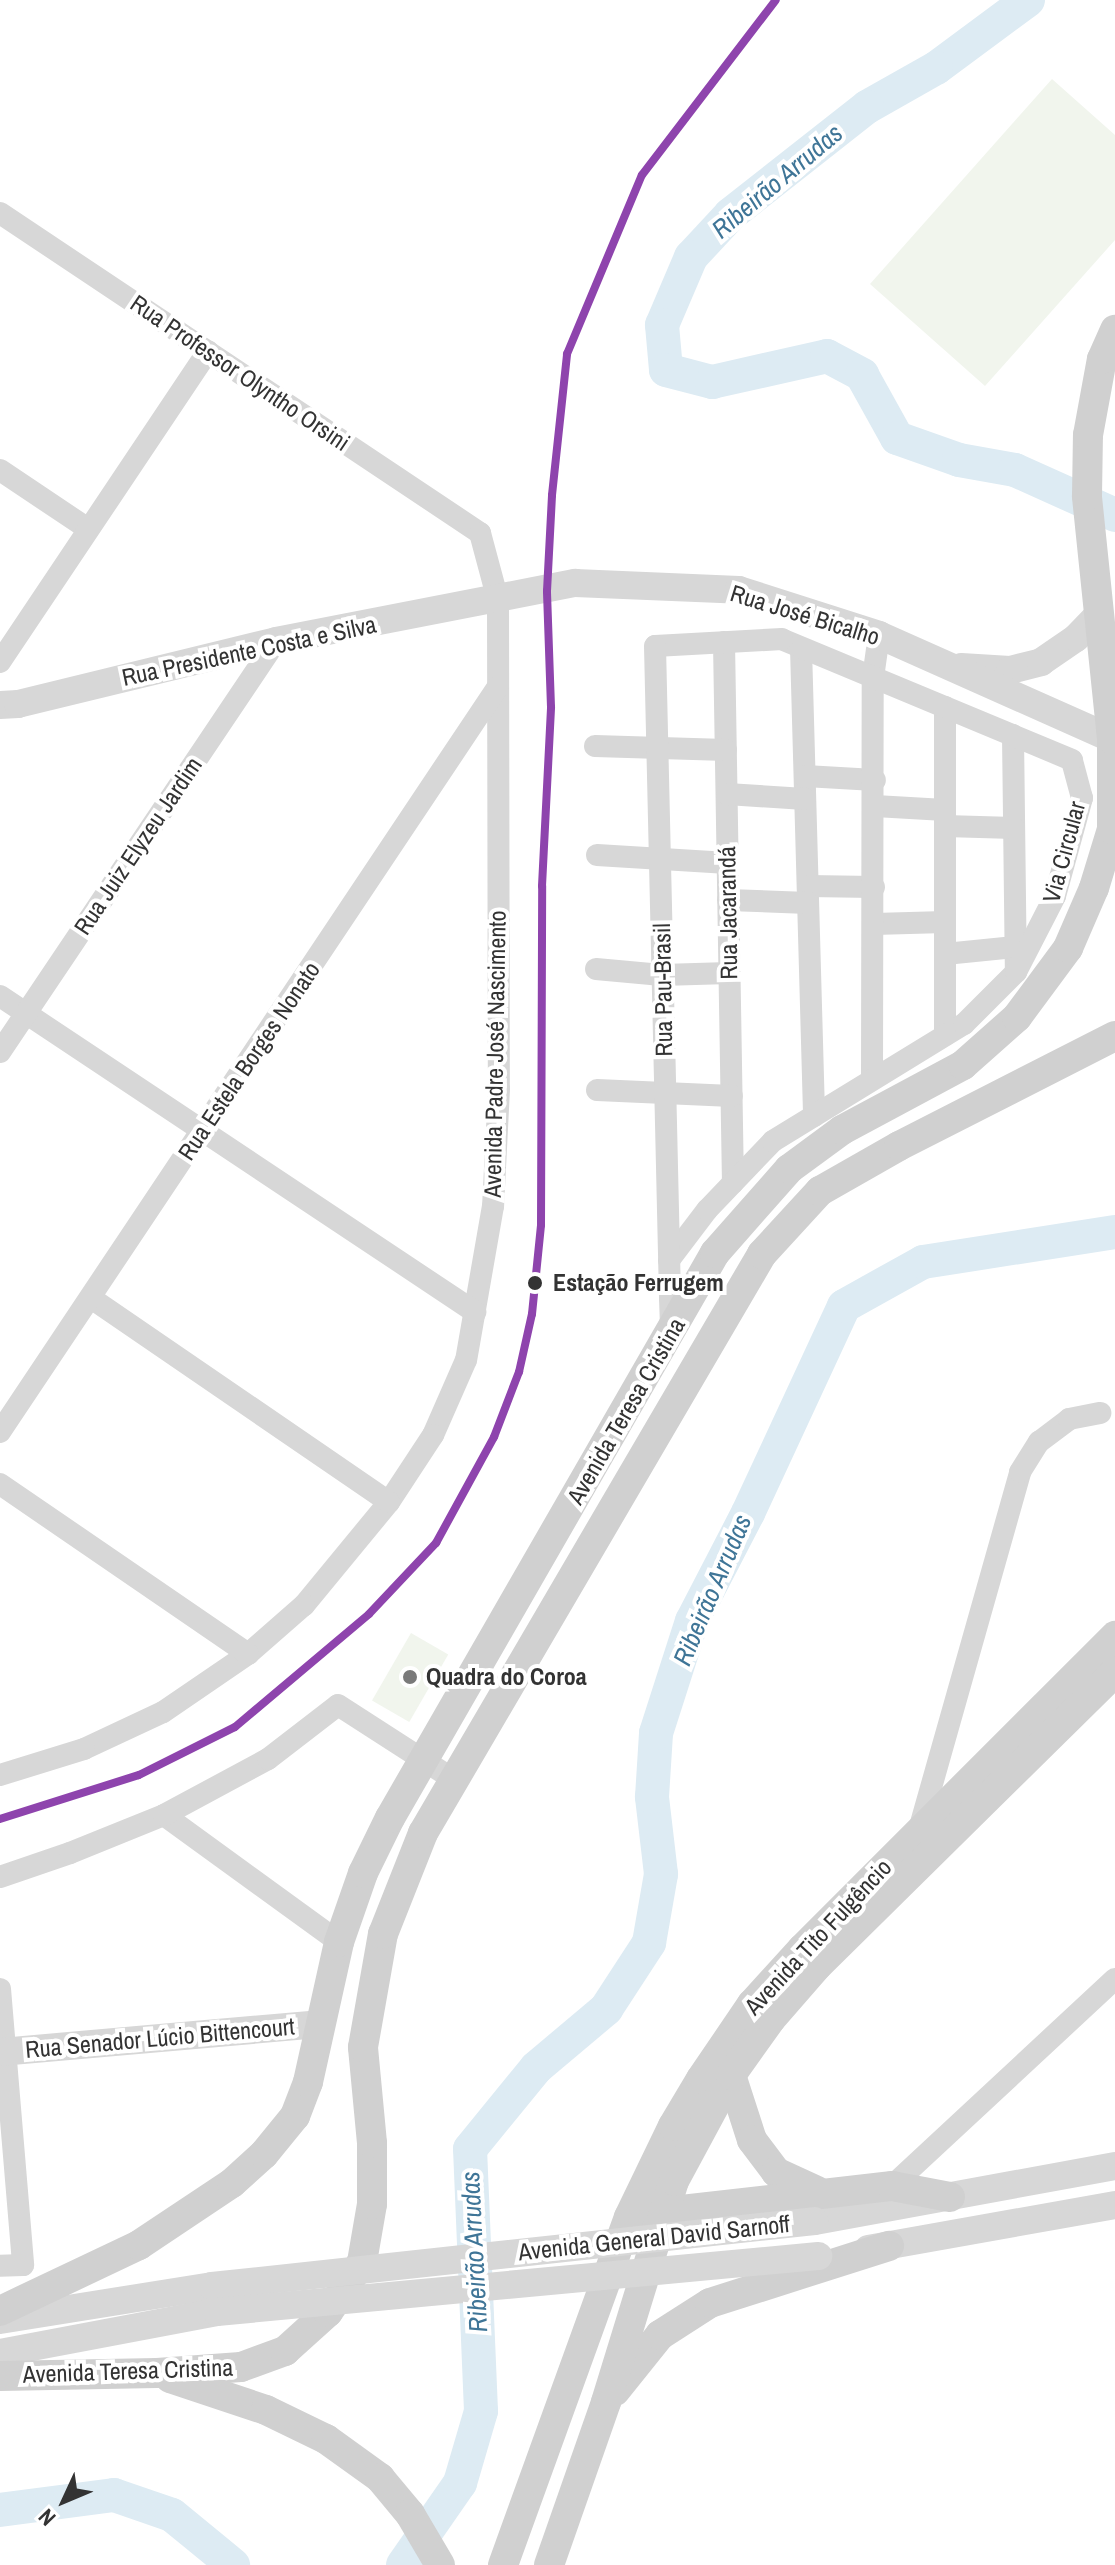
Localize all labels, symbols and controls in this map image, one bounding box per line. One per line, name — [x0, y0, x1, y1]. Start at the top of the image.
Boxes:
water label: Ribeirão Arrudas — [705, 117, 849, 245]
street label: Rua Professor Olyntho Orsini — [125, 289, 355, 457]
street label: Rua José Bicalho — [727, 579, 883, 651]
street label: Rua Presidente Costa e Silva — [119, 610, 379, 692]
street label: Rua Juiz Elyzeu Jardim — [68, 752, 208, 940]
street label: Via Circular — [1037, 798, 1091, 906]
street label: Rua Jacarandá — [712, 846, 744, 980]
street label: Avenida Padre José Nascimento — [478, 910, 512, 1198]
street label: Rua Pau-Brasil — [647, 923, 679, 1057]
street label: Rua Estela Borges Nonato — [172, 956, 326, 1166]
place label: Estação Ferrugem — [553, 1269, 724, 1297]
marker: Estação Ferrugem — [524, 1272, 546, 1294]
street label: Avenida Teresa Cristina — [561, 1313, 691, 1509]
water label: Ribeirão Arrudas — [666, 1509, 758, 1671]
place label: Quadra do Coroa — [426, 1663, 587, 1691]
marker: Quadra do Coroa — [401, 1668, 419, 1686]
street label: Avenida Tito Fulgêncio — [738, 1853, 898, 2021]
street label: Rua Senador Lúcio Bittencourt — [24, 2012, 296, 2064]
water label: Ribeirão Arrudas — [454, 2170, 494, 2334]
street label: Avenida General David Sarnoff — [517, 2209, 791, 2267]
street label: Avenida Teresa Cristina — [22, 2353, 234, 2389]
north arrow — [24, 2461, 104, 2541]
text: N — [31, 2503, 62, 2533]

